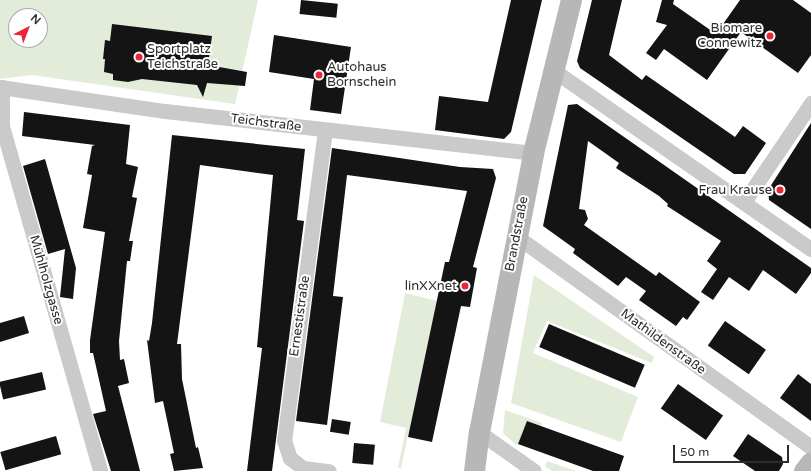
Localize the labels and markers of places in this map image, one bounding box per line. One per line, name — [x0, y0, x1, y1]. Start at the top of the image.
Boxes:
place label: Biomare Connewitz — [697, 21, 762, 52]
marker: Biomare Connewitz — [765, 31, 775, 41]
place label: Sportplatz Teichstraße — [147, 42, 218, 73]
marker: Sportplatz Teichstraße — [134, 52, 144, 62]
place label: Autohaus Bornschein — [327, 60, 396, 91]
marker: Autohaus Bornschein — [314, 70, 324, 80]
place label: Frau Krause — [698, 182, 772, 198]
marker: Frau Krause — [775, 185, 785, 195]
place label: linXXnet — [405, 278, 457, 294]
marker: linXXnet — [460, 281, 470, 291]

